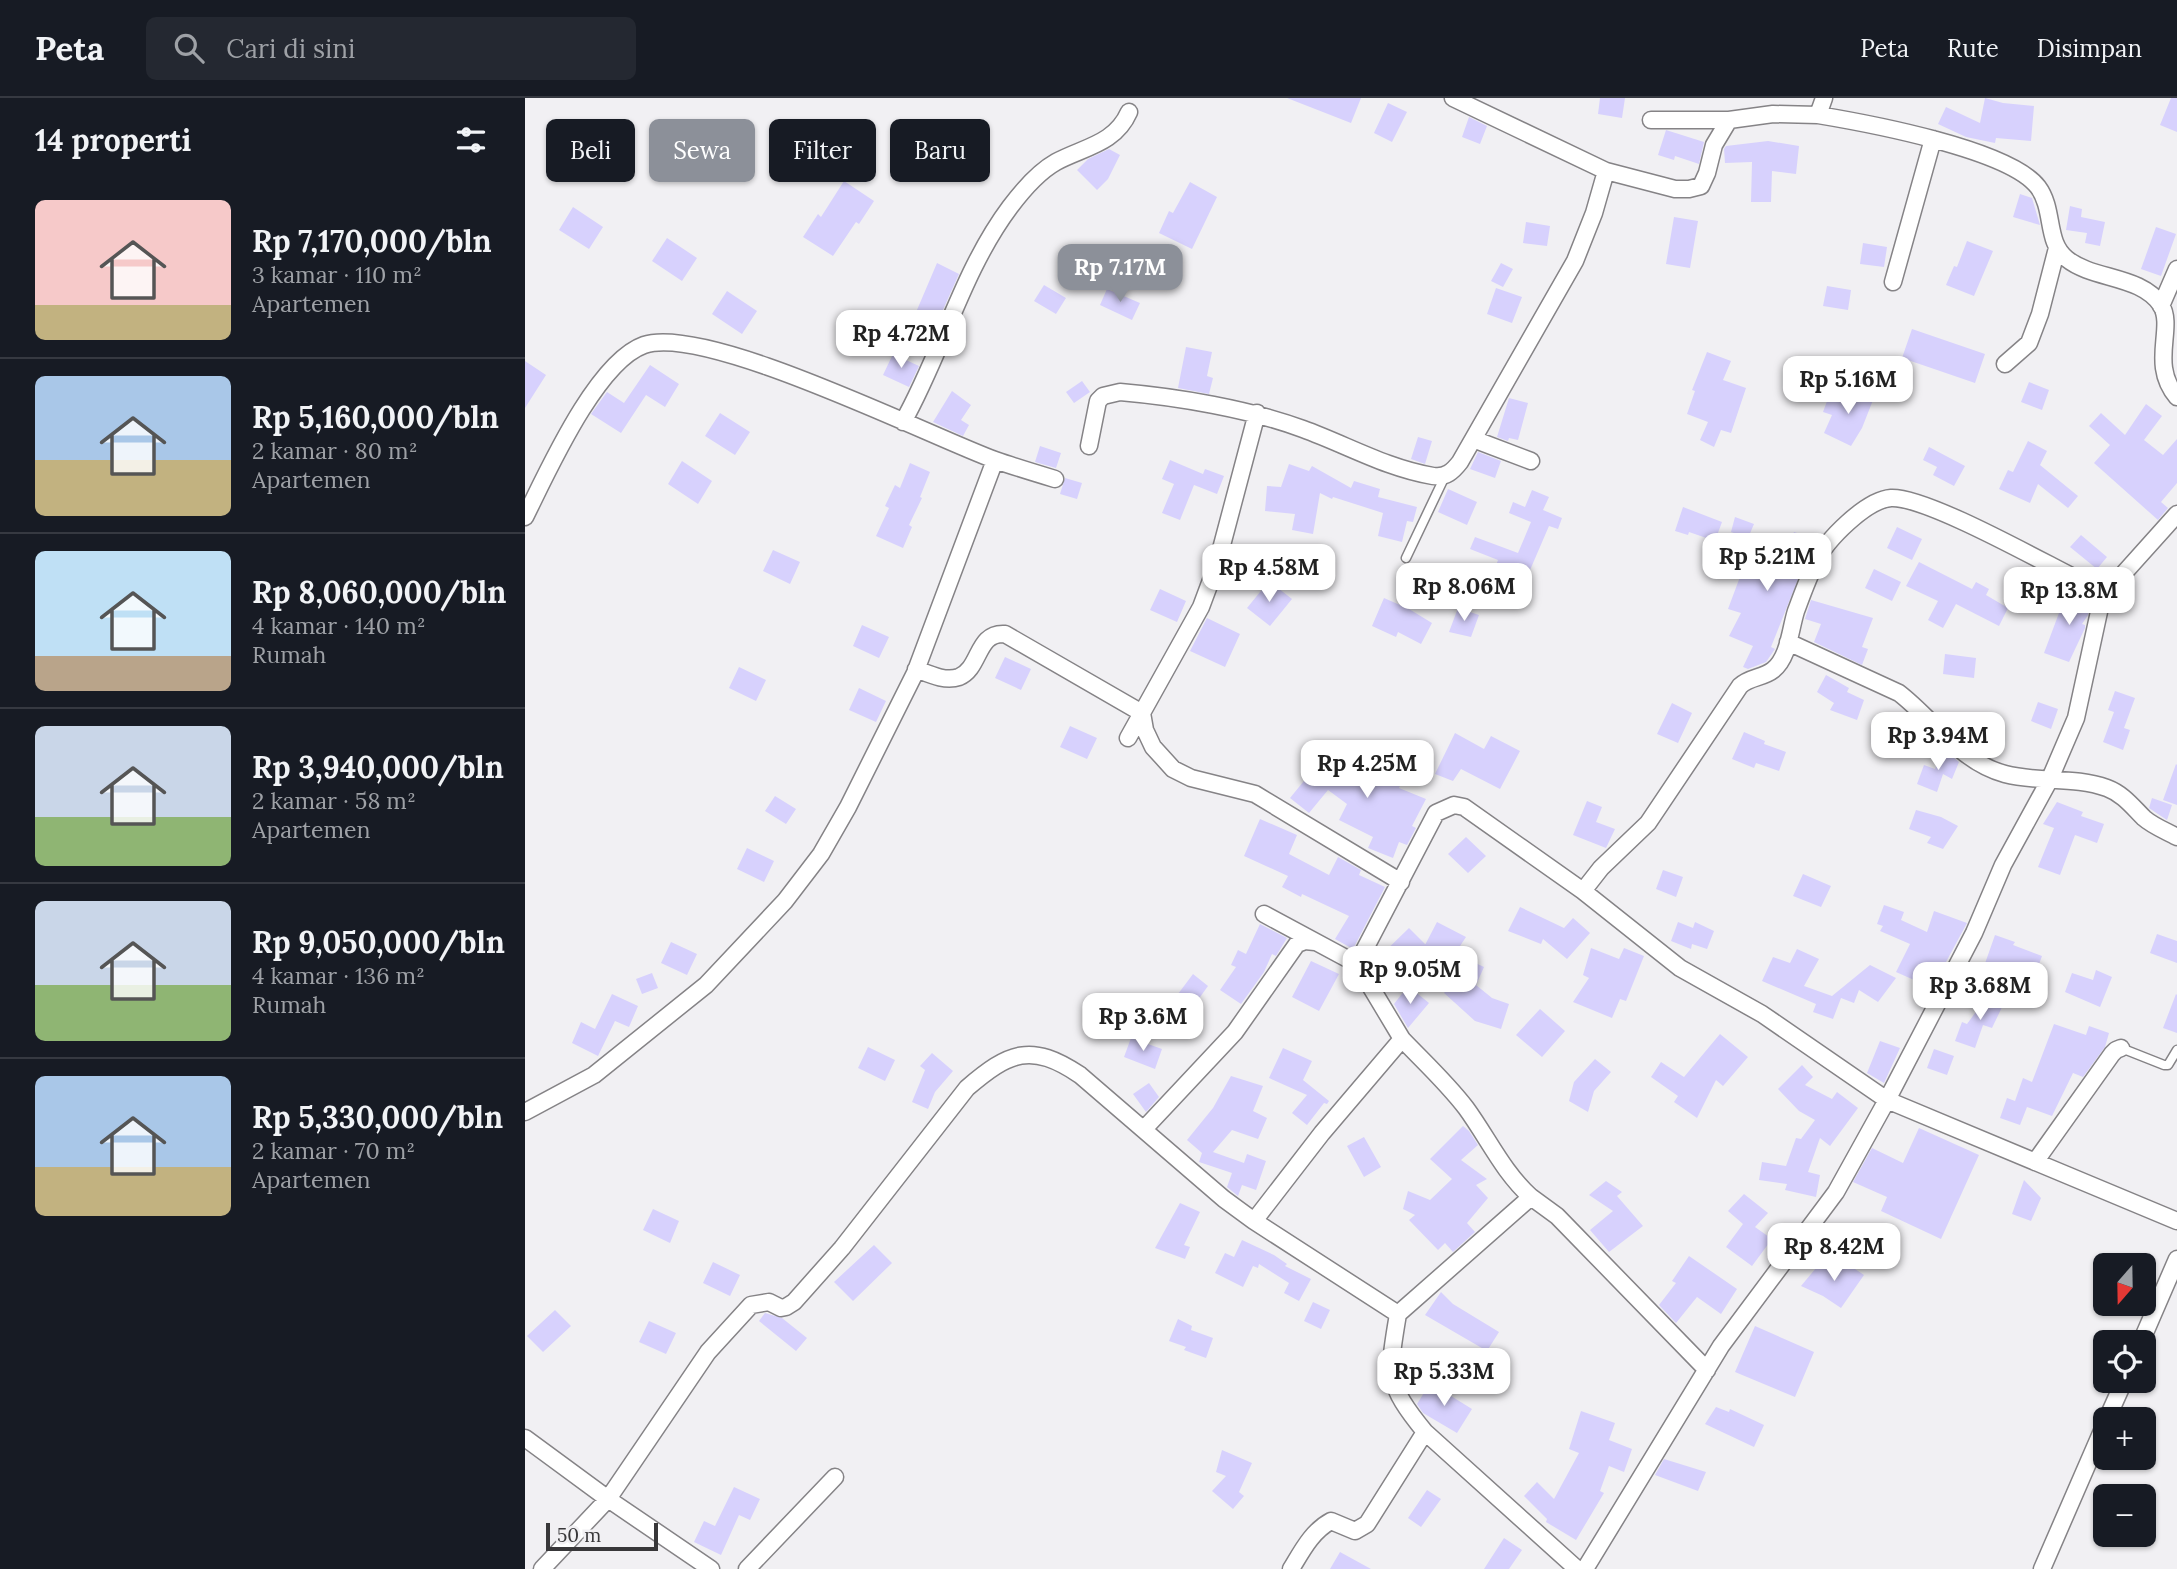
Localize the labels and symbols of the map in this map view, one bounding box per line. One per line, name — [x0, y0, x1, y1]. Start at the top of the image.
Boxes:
pin: Rp 7.17M — [1048, 244, 1192, 304]
pin: Rp 4.72M — [829, 310, 973, 370]
pin: Rp 5.16M — [1776, 356, 1920, 416]
pin: Rp 5.21M — [1695, 533, 1839, 593]
pin: Rp 4.58M — [1197, 545, 1341, 604]
pin: Rp 8.06M — [1392, 564, 1536, 623]
pin: Rp 13.8M — [1997, 568, 2141, 627]
pin: Rp 3.94M — [1866, 712, 2010, 772]
pin: Rp 4.25M — [1295, 740, 1439, 800]
pin: Rp 9.05M — [1338, 946, 1482, 1006]
pin: Rp 3.68M — [1908, 962, 2052, 1022]
pin: Rp 3.6M — [1078, 993, 1208, 1053]
pin: Rp 8.42M — [1762, 1224, 1906, 1283]
north arrow — [2093, 1253, 2156, 1316]
pin: Rp 5.33M — [1372, 1348, 1516, 1408]
scale bar — [546, 1520, 658, 1552]

